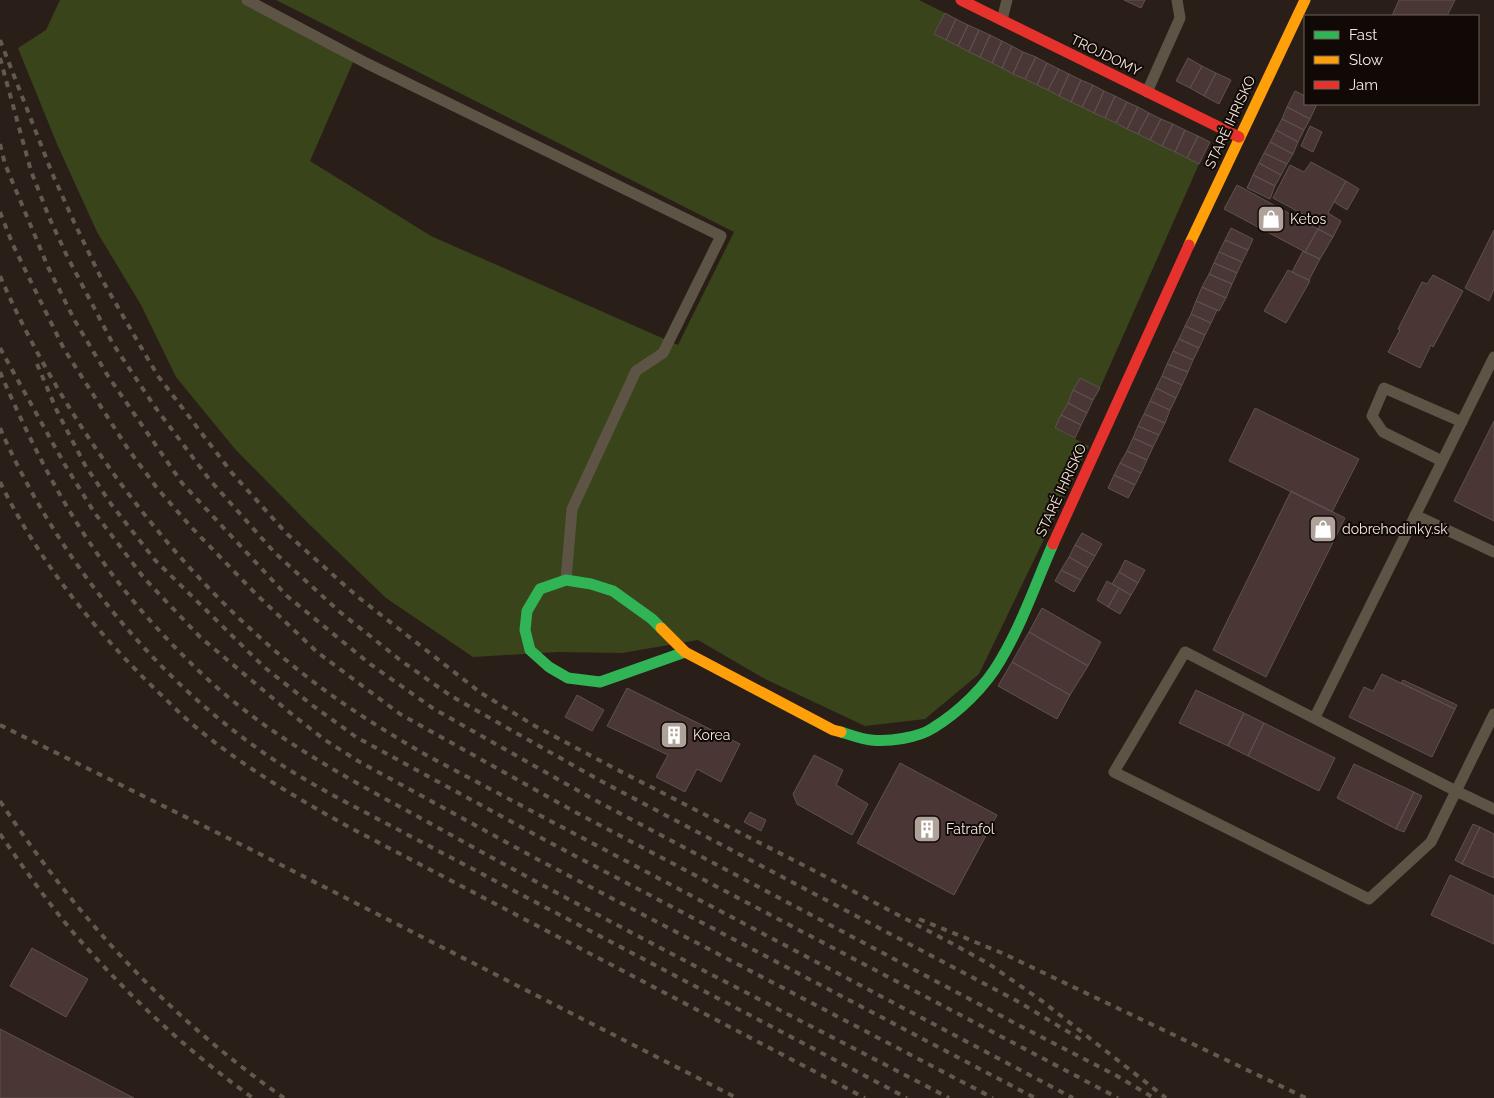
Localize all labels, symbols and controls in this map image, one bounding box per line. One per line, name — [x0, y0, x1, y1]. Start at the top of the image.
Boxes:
legend — [1304, 15, 1479, 105]
text: Fast — [1349, 26, 1377, 44]
street label: TROJDOMY — [1068, 31, 1144, 79]
text: Slow — [1349, 51, 1383, 69]
street label: STARÉ IHRISKO — [1201, 73, 1259, 171]
text: Jam — [1349, 76, 1378, 94]
shop icon: Ketos — [1256, 204, 1286, 234]
place label: Ketos — [1290, 211, 1327, 227]
street label: STARÉ IHRISKO — [1032, 441, 1090, 539]
shop icon: dobrehodinky.sk — [1308, 514, 1338, 544]
place label: dobrehodinky.sk — [1342, 521, 1448, 537]
building icon: Korea — [659, 720, 689, 750]
place label: Korea — [693, 727, 730, 743]
building icon: Fatrafol — [912, 814, 942, 844]
place label: Fatrafol — [946, 821, 995, 837]

